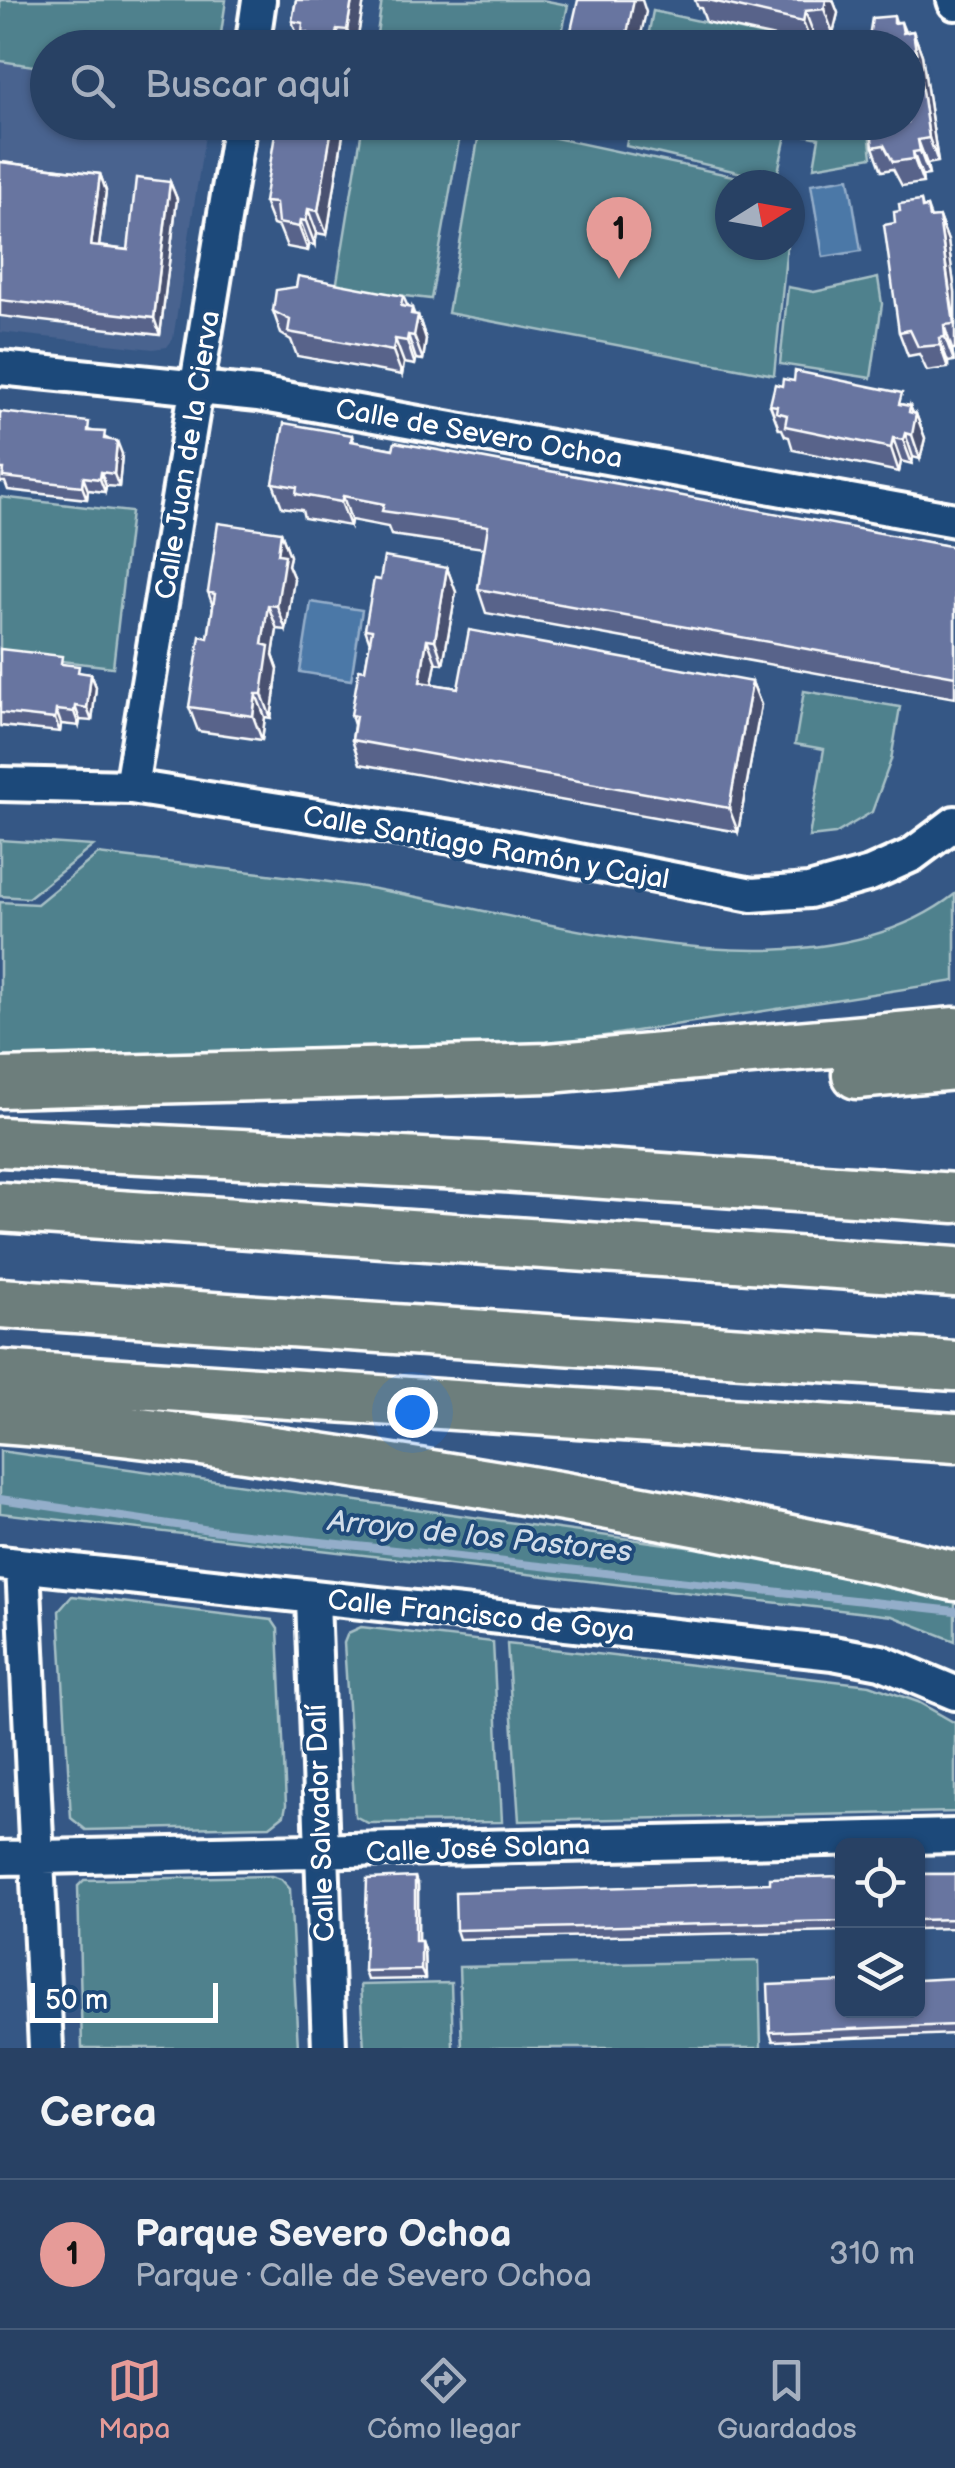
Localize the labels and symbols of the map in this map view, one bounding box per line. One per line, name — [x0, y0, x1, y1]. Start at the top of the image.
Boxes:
north arrow — [715, 170, 805, 260]
pin: 1 — [586, 196, 652, 279]
street label: Calle Juan de la Cierva — [149, 308, 227, 602]
street label: Calle de Severo Ochoa — [333, 392, 625, 476]
street label: Calle Santiago Ramón y Cajal — [300, 800, 672, 896]
your location — [387, 1387, 438, 1438]
water label: Arroyo de los Pastores — [324, 1503, 634, 1571]
street label: Calle Francisco de Goya — [326, 1583, 636, 1649]
street label: Calle Salvador Dalí — [300, 1703, 342, 1943]
street label: Calle José Solana — [365, 1829, 591, 1869]
scale bar — [30, 1978, 218, 2022]

